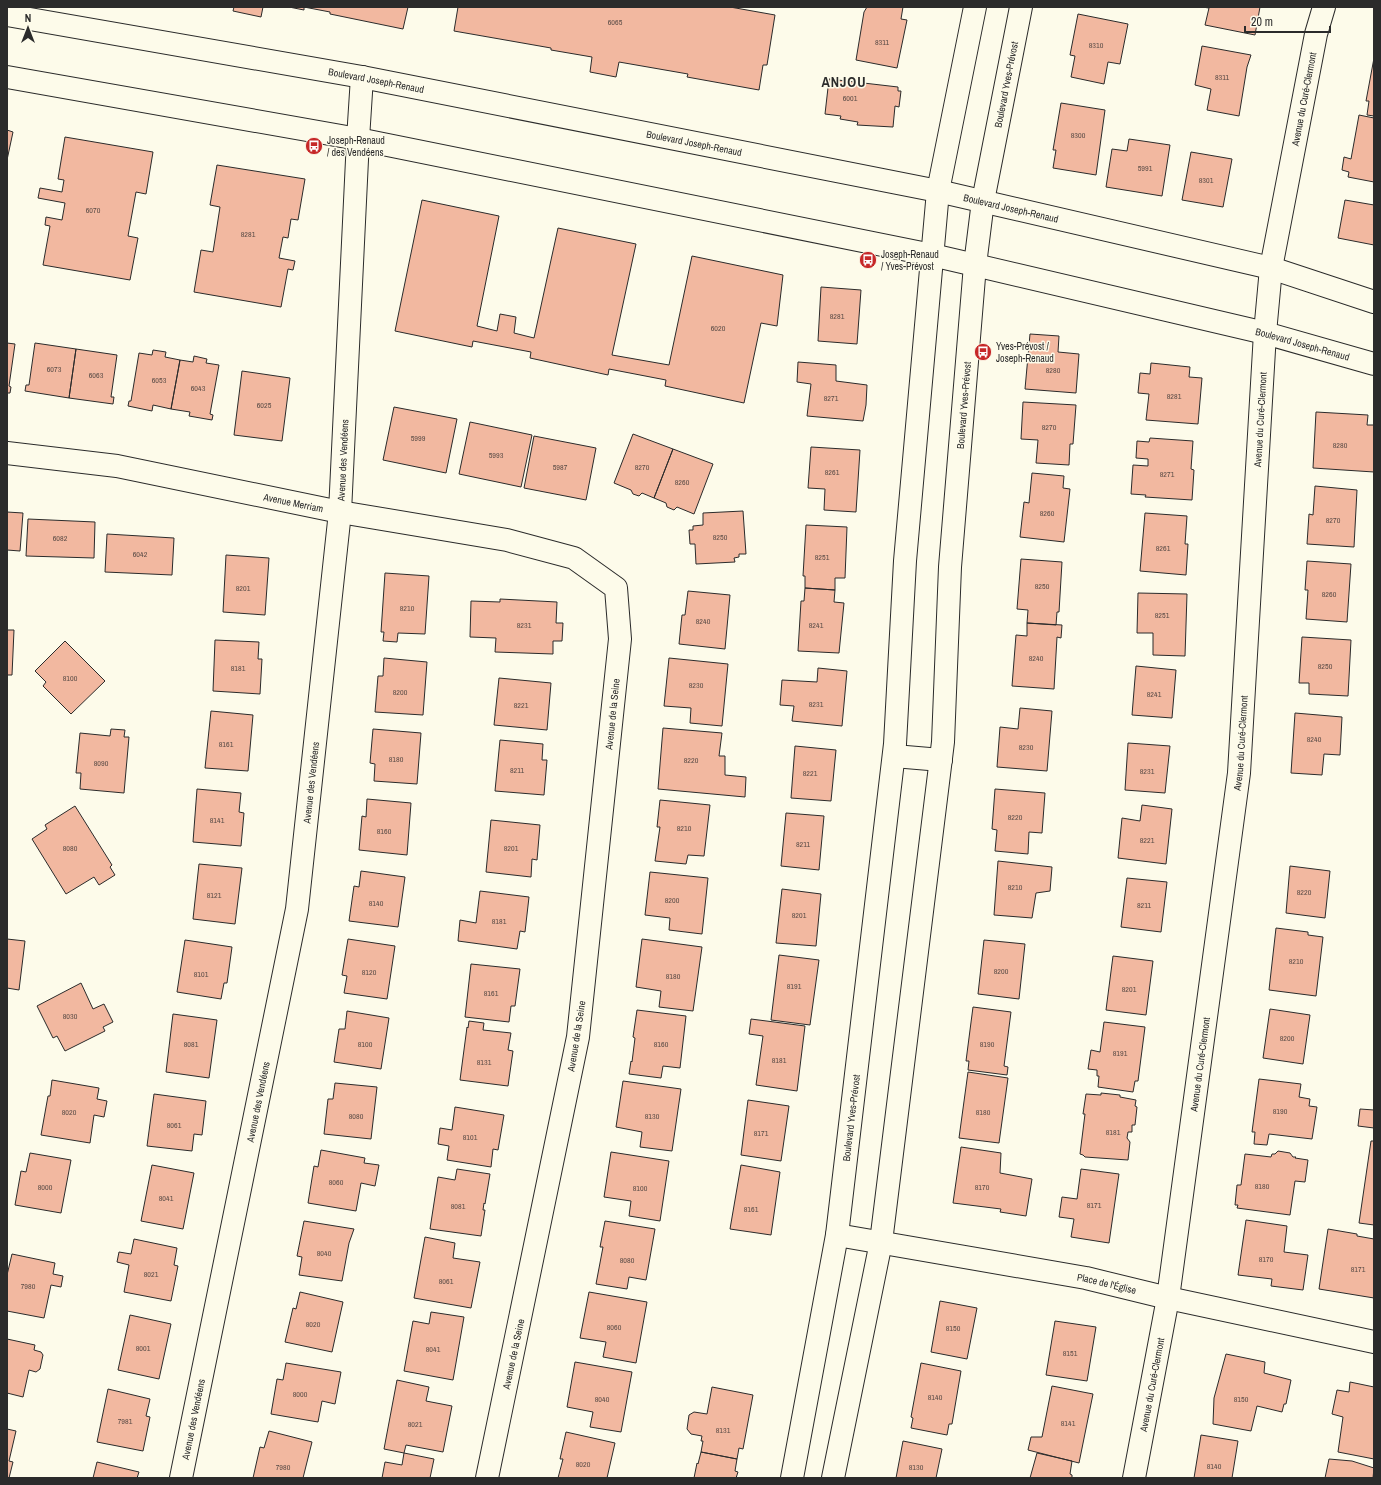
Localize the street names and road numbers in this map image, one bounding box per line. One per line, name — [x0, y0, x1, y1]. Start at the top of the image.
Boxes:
street label: Boulevard Yves-Prévost — [992, 40, 1021, 129]
street label: Avenue du Curé-Clermont — [1288, 51, 1319, 148]
street label: Boulevard Joseph-Renaud — [327, 65, 425, 96]
street label: Boulevard Joseph-Renaud — [645, 127, 743, 159]
street label: Boulevard Joseph-Renaud — [962, 191, 1060, 226]
street label: Boulevard Joseph-Renaud — [1254, 325, 1351, 364]
street label: Boulevard Yves-Prévost — [954, 361, 974, 450]
street label: Avenue du Curé-Clermont — [1251, 371, 1270, 469]
street label: Avenue des Vendéens — [334, 419, 351, 502]
street label: Avenue Merriam — [261, 490, 325, 515]
street label: Avenue de la Seine — [602, 677, 623, 751]
street label: Avenue du Curé-Clermont — [1231, 694, 1251, 792]
street label: Avenue des Vendéens — [300, 741, 322, 825]
street label: Avenue de la Seine — [564, 999, 589, 1073]
street label: Avenue du Curé-Clermont — [1187, 1016, 1213, 1113]
street label: Avenue des Vendéens — [243, 1060, 273, 1144]
street label: Boulevard Yves-Prévost — [840, 1073, 863, 1162]
street label: Place de l'Église — [1076, 1271, 1138, 1297]
street label: Avenue de la Seine — [499, 1317, 527, 1391]
street label: Avenue du Curé-Clermont — [1137, 1336, 1167, 1434]
street label: Avenue des Vendéens — [179, 1378, 208, 1462]

